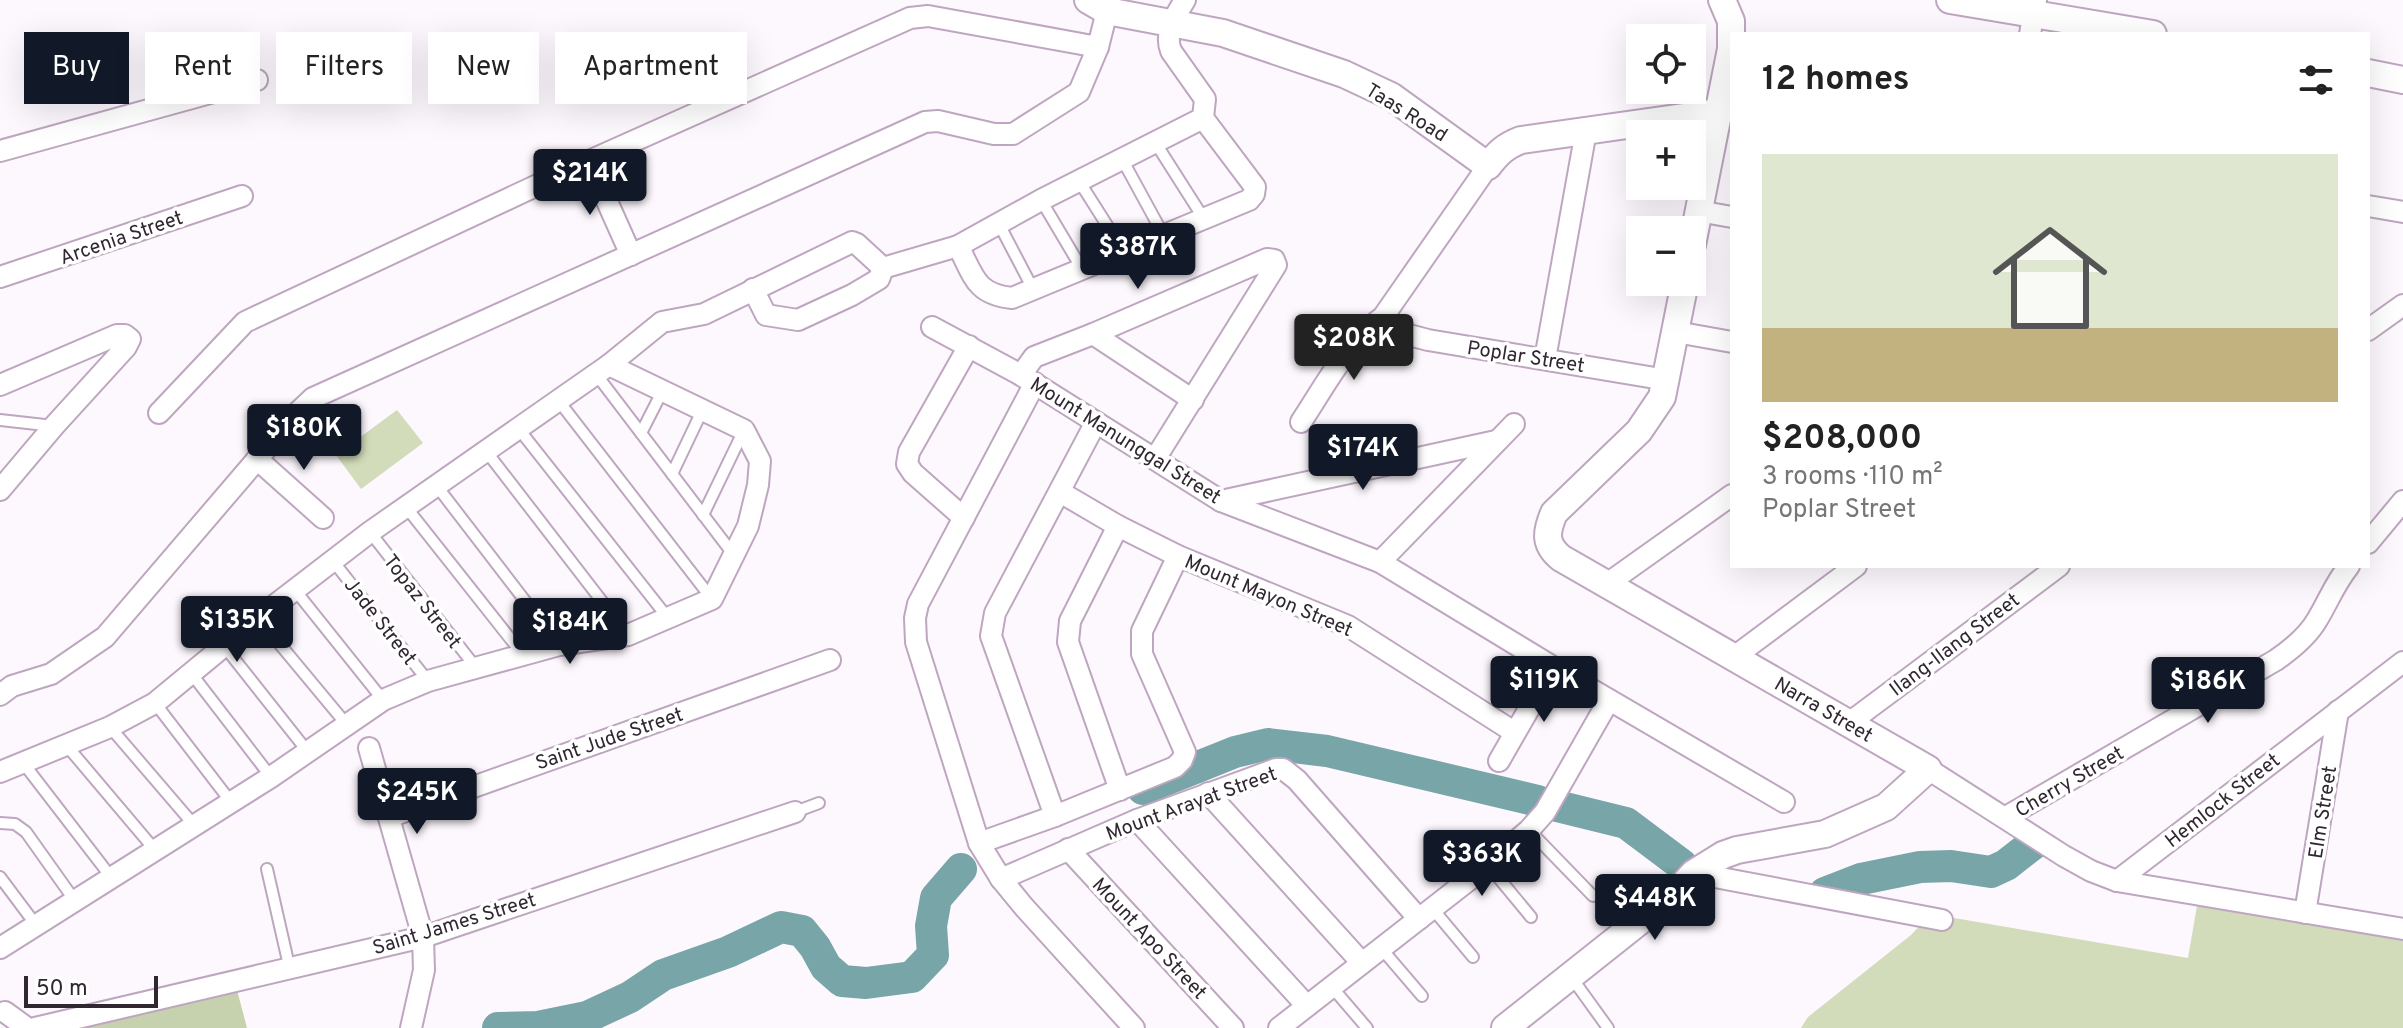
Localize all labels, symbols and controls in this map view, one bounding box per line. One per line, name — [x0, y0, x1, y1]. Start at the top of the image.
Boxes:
map controls — [1626, 24, 1706, 296]
button: locate — [1626, 24, 1706, 104]
chip: Buy — [24, 32, 129, 104]
chip: Rent — [145, 32, 260, 104]
chip: Filters — [276, 32, 412, 104]
chip: New — [428, 32, 539, 104]
chip: Apartment — [555, 32, 747, 104]
icon: filters — [2294, 58, 2338, 102]
text: 12 homes — [1762, 59, 1909, 102]
street label: Taas Road — [1360, 78, 1452, 149]
button: + — [1626, 120, 1706, 200]
pin: $214K — [534, 149, 646, 217]
text: $214K — [551, 158, 629, 191]
street label: Arcenia Street — [57, 206, 187, 272]
icon: home — [1978, 206, 2122, 350]
button: − — [1626, 216, 1706, 296]
pin: $387K — [1082, 223, 1194, 291]
text: $387K — [1098, 232, 1178, 265]
pin: $208K — [1298, 314, 1410, 382]
text: $208K — [1312, 323, 1396, 356]
street label: Poplar Street — [1465, 336, 1586, 380]
street label: Mount Manunggal Street — [1025, 372, 1225, 511]
pin: $180K — [248, 404, 360, 472]
text: $180K — [265, 413, 343, 446]
text: $208,000 — [1762, 418, 1922, 461]
pin: $174K — [1307, 424, 1419, 492]
text: $174K — [1327, 433, 1399, 466]
text: 3 rooms · 110 m² — [1762, 461, 1943, 494]
text: Poplar Street — [1762, 494, 1916, 527]
street label: Topaz Street — [376, 550, 466, 655]
street label: Mount Mayon Street — [1180, 550, 1356, 644]
street label: Jade Street — [337, 573, 422, 671]
street label: Ilang-Ilang Street — [1885, 588, 2026, 703]
pin: $135K — [181, 596, 293, 664]
pin: $184K — [514, 598, 626, 666]
text: $135K — [199, 605, 275, 638]
text: $184K — [531, 607, 609, 640]
pin: $119K — [1488, 656, 1600, 724]
pin: $186K — [2152, 657, 2264, 725]
text: $119K — [1509, 665, 1579, 698]
text: $186K — [2170, 666, 2246, 699]
street label: Narra Street — [1769, 672, 1877, 749]
street label: Saint Jude Street — [532, 702, 687, 777]
street label: Cherry Street — [2011, 741, 2129, 824]
street label: Hemlock Street — [2160, 749, 2286, 855]
street label: Mount Arayat Street — [1103, 762, 1281, 848]
street label: Elm Street — [2304, 764, 2344, 861]
pin: $245K — [361, 768, 473, 836]
text: $245K — [376, 777, 458, 810]
pin: $363K — [1426, 830, 1538, 898]
text: $363K — [1441, 839, 1523, 872]
street label: Mount Apo Street — [1085, 873, 1212, 1006]
pin: $448K — [1599, 874, 1711, 942]
text: $448K — [1613, 883, 1697, 916]
street label: Saint James Street — [370, 888, 539, 962]
scale bar — [24, 972, 158, 1008]
text: 50 m — [36, 976, 88, 1003]

